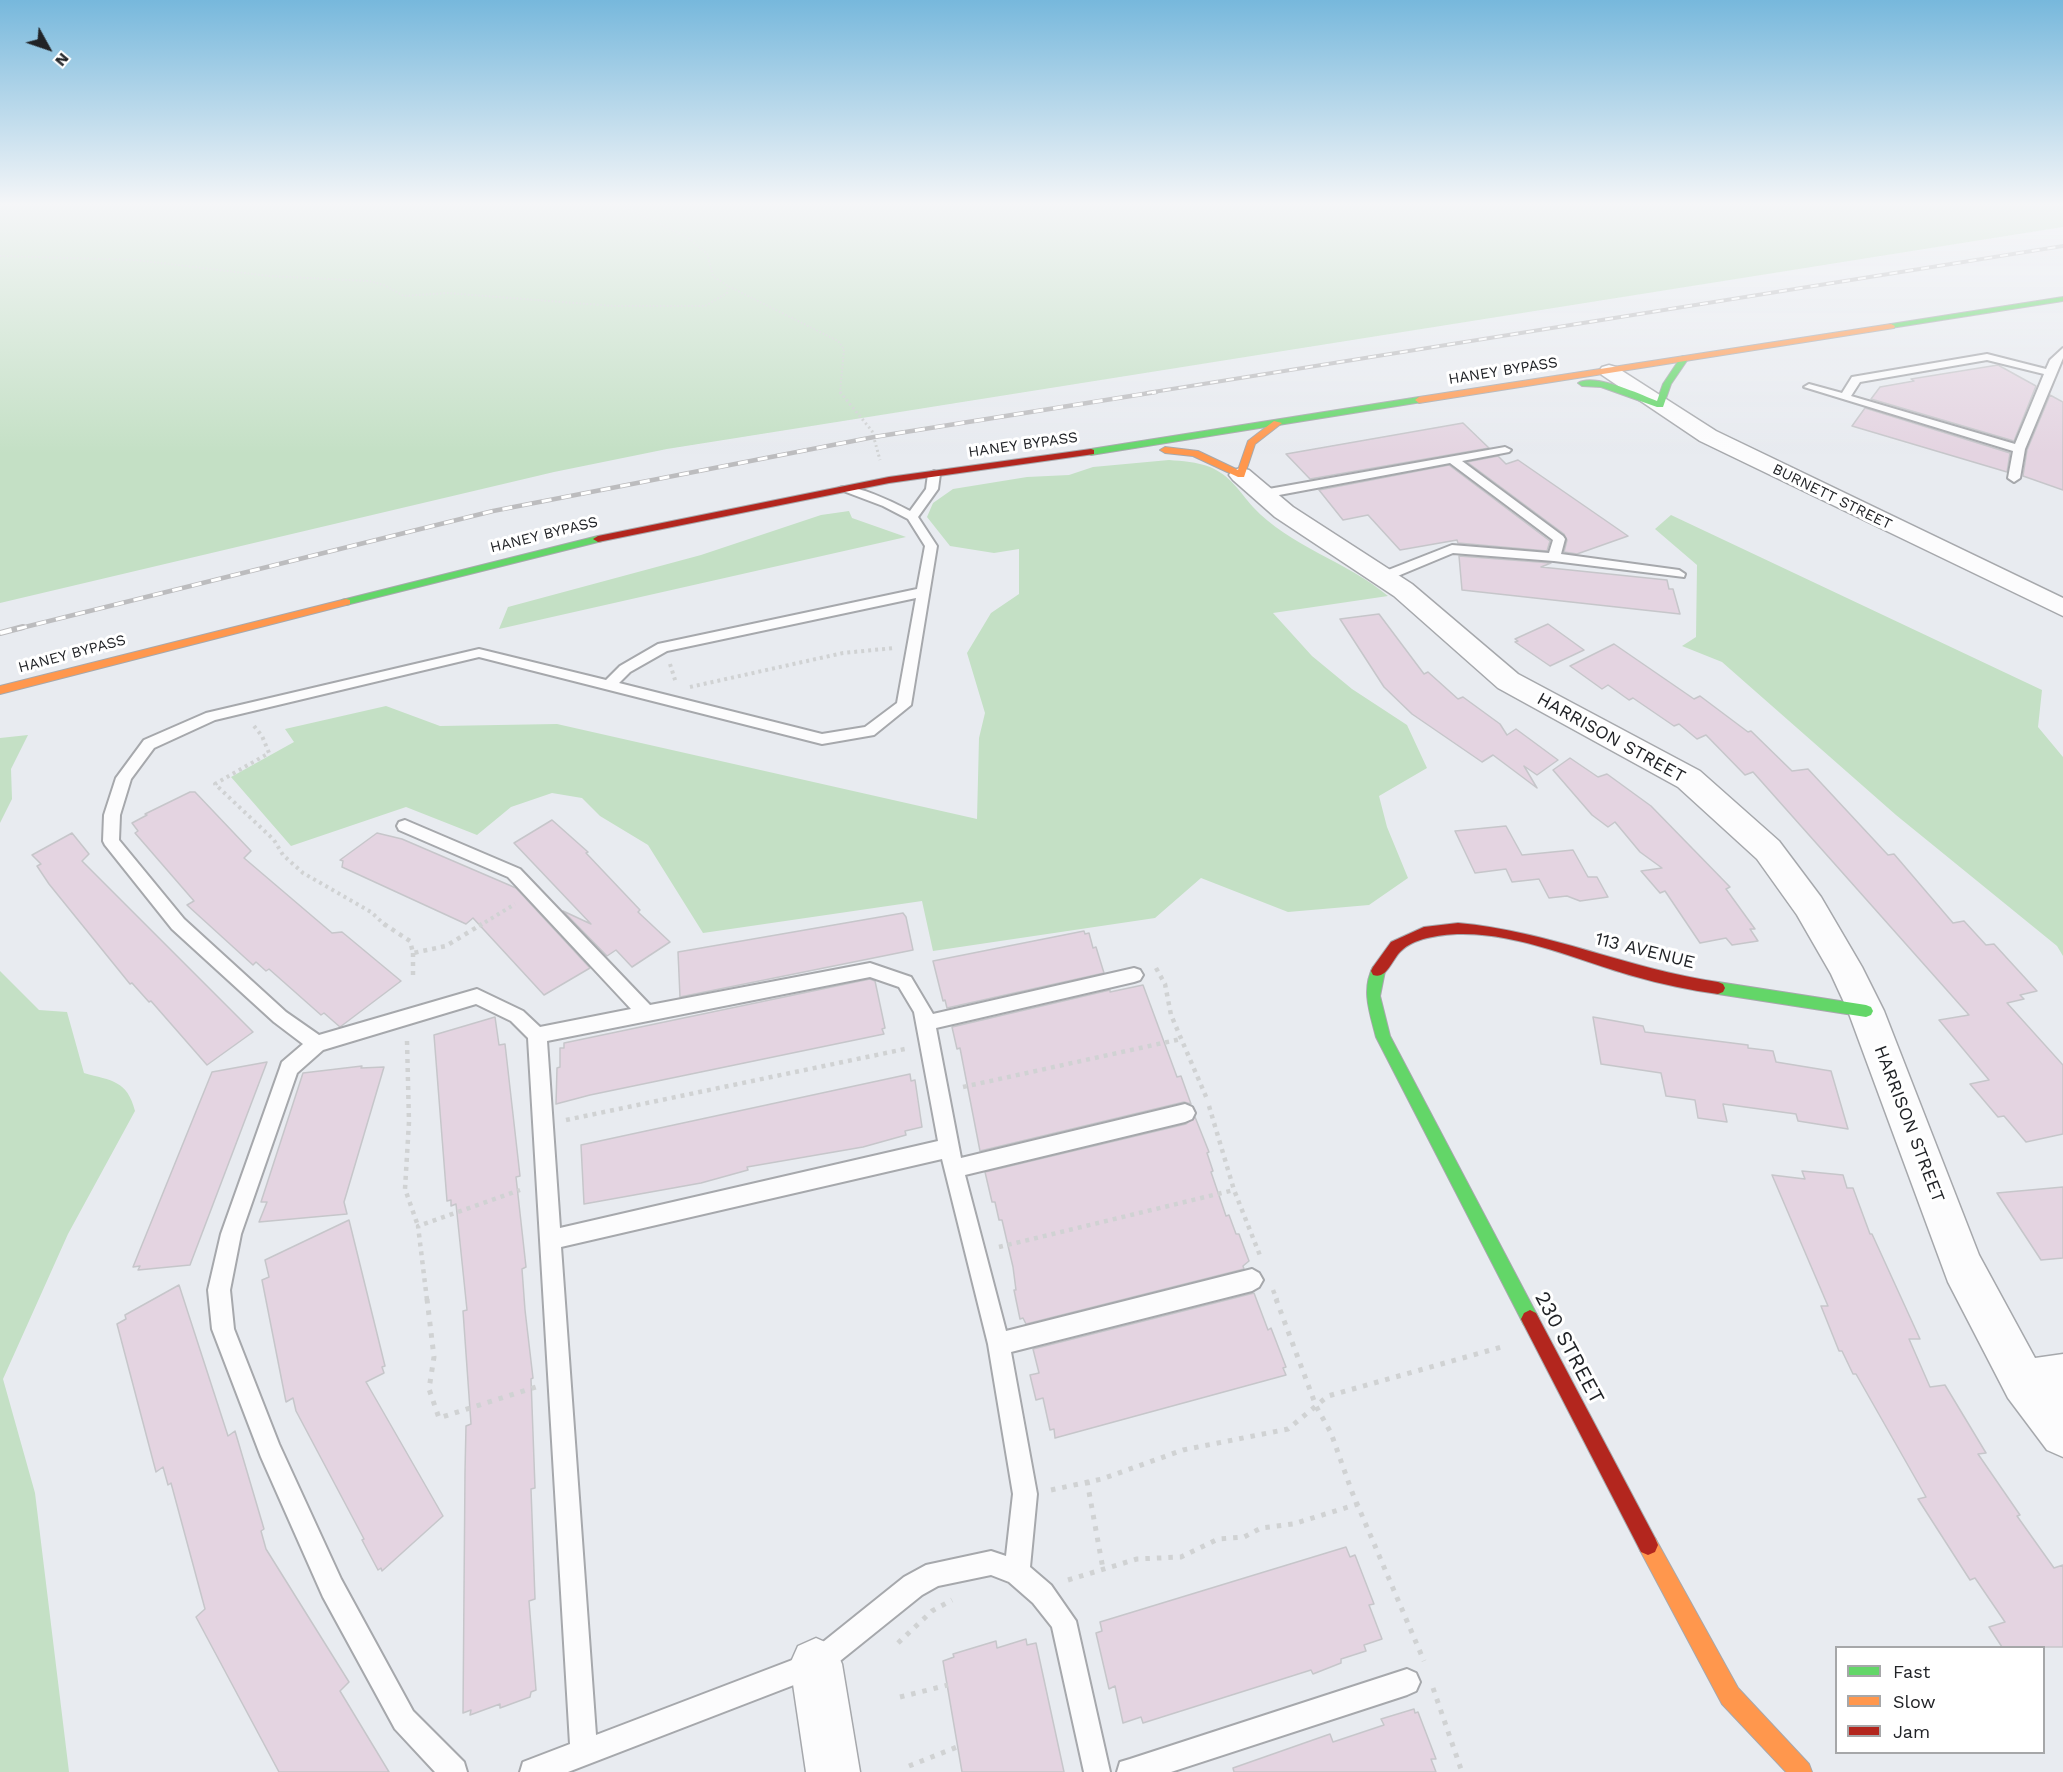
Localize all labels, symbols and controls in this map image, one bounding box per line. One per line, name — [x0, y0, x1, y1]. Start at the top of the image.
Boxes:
north arrow — [18, 18, 78, 78]
text: N — [51, 49, 73, 71]
street label: HANEY BYPASS — [1447, 353, 1559, 389]
street label: HANEY BYPASS — [967, 428, 1079, 462]
street label: BURNETT STREET — [1769, 460, 1895, 534]
street label: HANEY BYPASS — [488, 513, 600, 557]
street label: HANEY BYPASS — [16, 631, 128, 677]
street label: HARRISON STREET — [1533, 688, 1689, 788]
street label: 113 AVENUE — [1593, 928, 1697, 974]
street label: HARRISON STREET — [1869, 1042, 1949, 1206]
street label: 230 STREET — [1529, 1287, 1609, 1409]
legend — [1835, 1646, 2045, 1754]
text: Fast — [1893, 1661, 1930, 1682]
text: Slow — [1893, 1691, 1936, 1712]
text: Jam — [1893, 1721, 1930, 1742]

